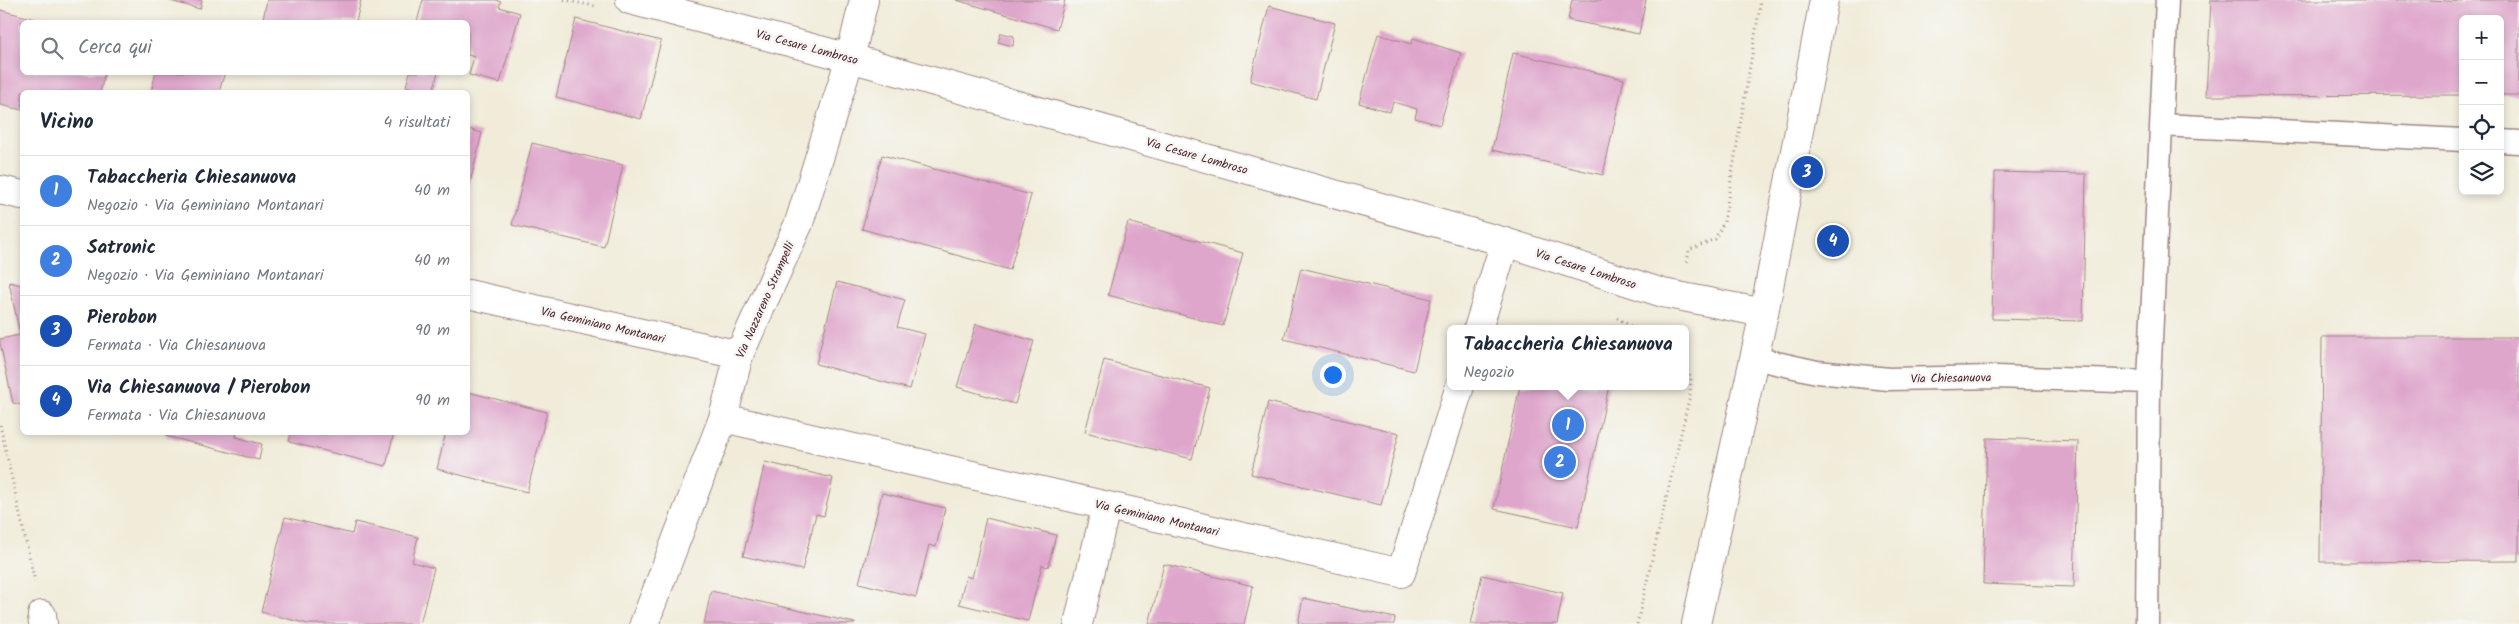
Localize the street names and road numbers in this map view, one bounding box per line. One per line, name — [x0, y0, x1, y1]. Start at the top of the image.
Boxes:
street label: Via Cesare Lombroso — [754, 25, 860, 70]
street label: Via Cesare Lombroso — [1144, 133, 1250, 180]
street label: Via Nazzareno Strampelli — [731, 238, 800, 361]
street label: Via Cesare Lombroso — [1533, 244, 1639, 295]
street label: Via Geminiano Montanari — [539, 302, 668, 349]
street label: Via Chiesanuova — [1911, 368, 1992, 389]
street label: Via Geminiano Montanari — [1093, 495, 1222, 542]

